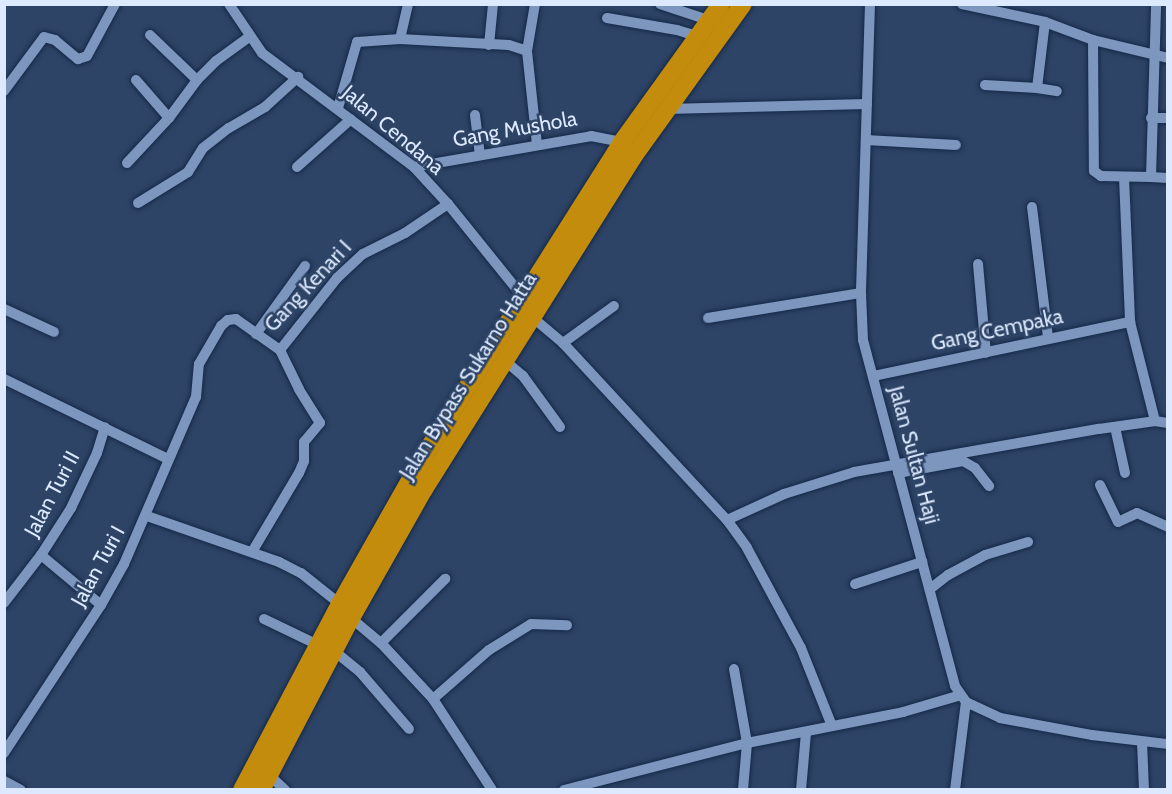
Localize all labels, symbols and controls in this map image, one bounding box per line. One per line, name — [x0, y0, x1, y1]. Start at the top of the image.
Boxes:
street label: Jalan Cendana — [337, 80, 449, 180]
street label: Gang Mushola — [451, 106, 579, 152]
street label: Gang Kenari I — [259, 235, 357, 337]
street label: Jalan Bypass Sukarno Hatta — [394, 268, 542, 484]
street label: Gang Cempaka — [929, 304, 1065, 356]
street label: Jalan Sultan Haji — [883, 383, 945, 527]
street label: Jalan Turi II — [19, 447, 85, 541]
street label: Jalan Turi I — [66, 521, 130, 611]

